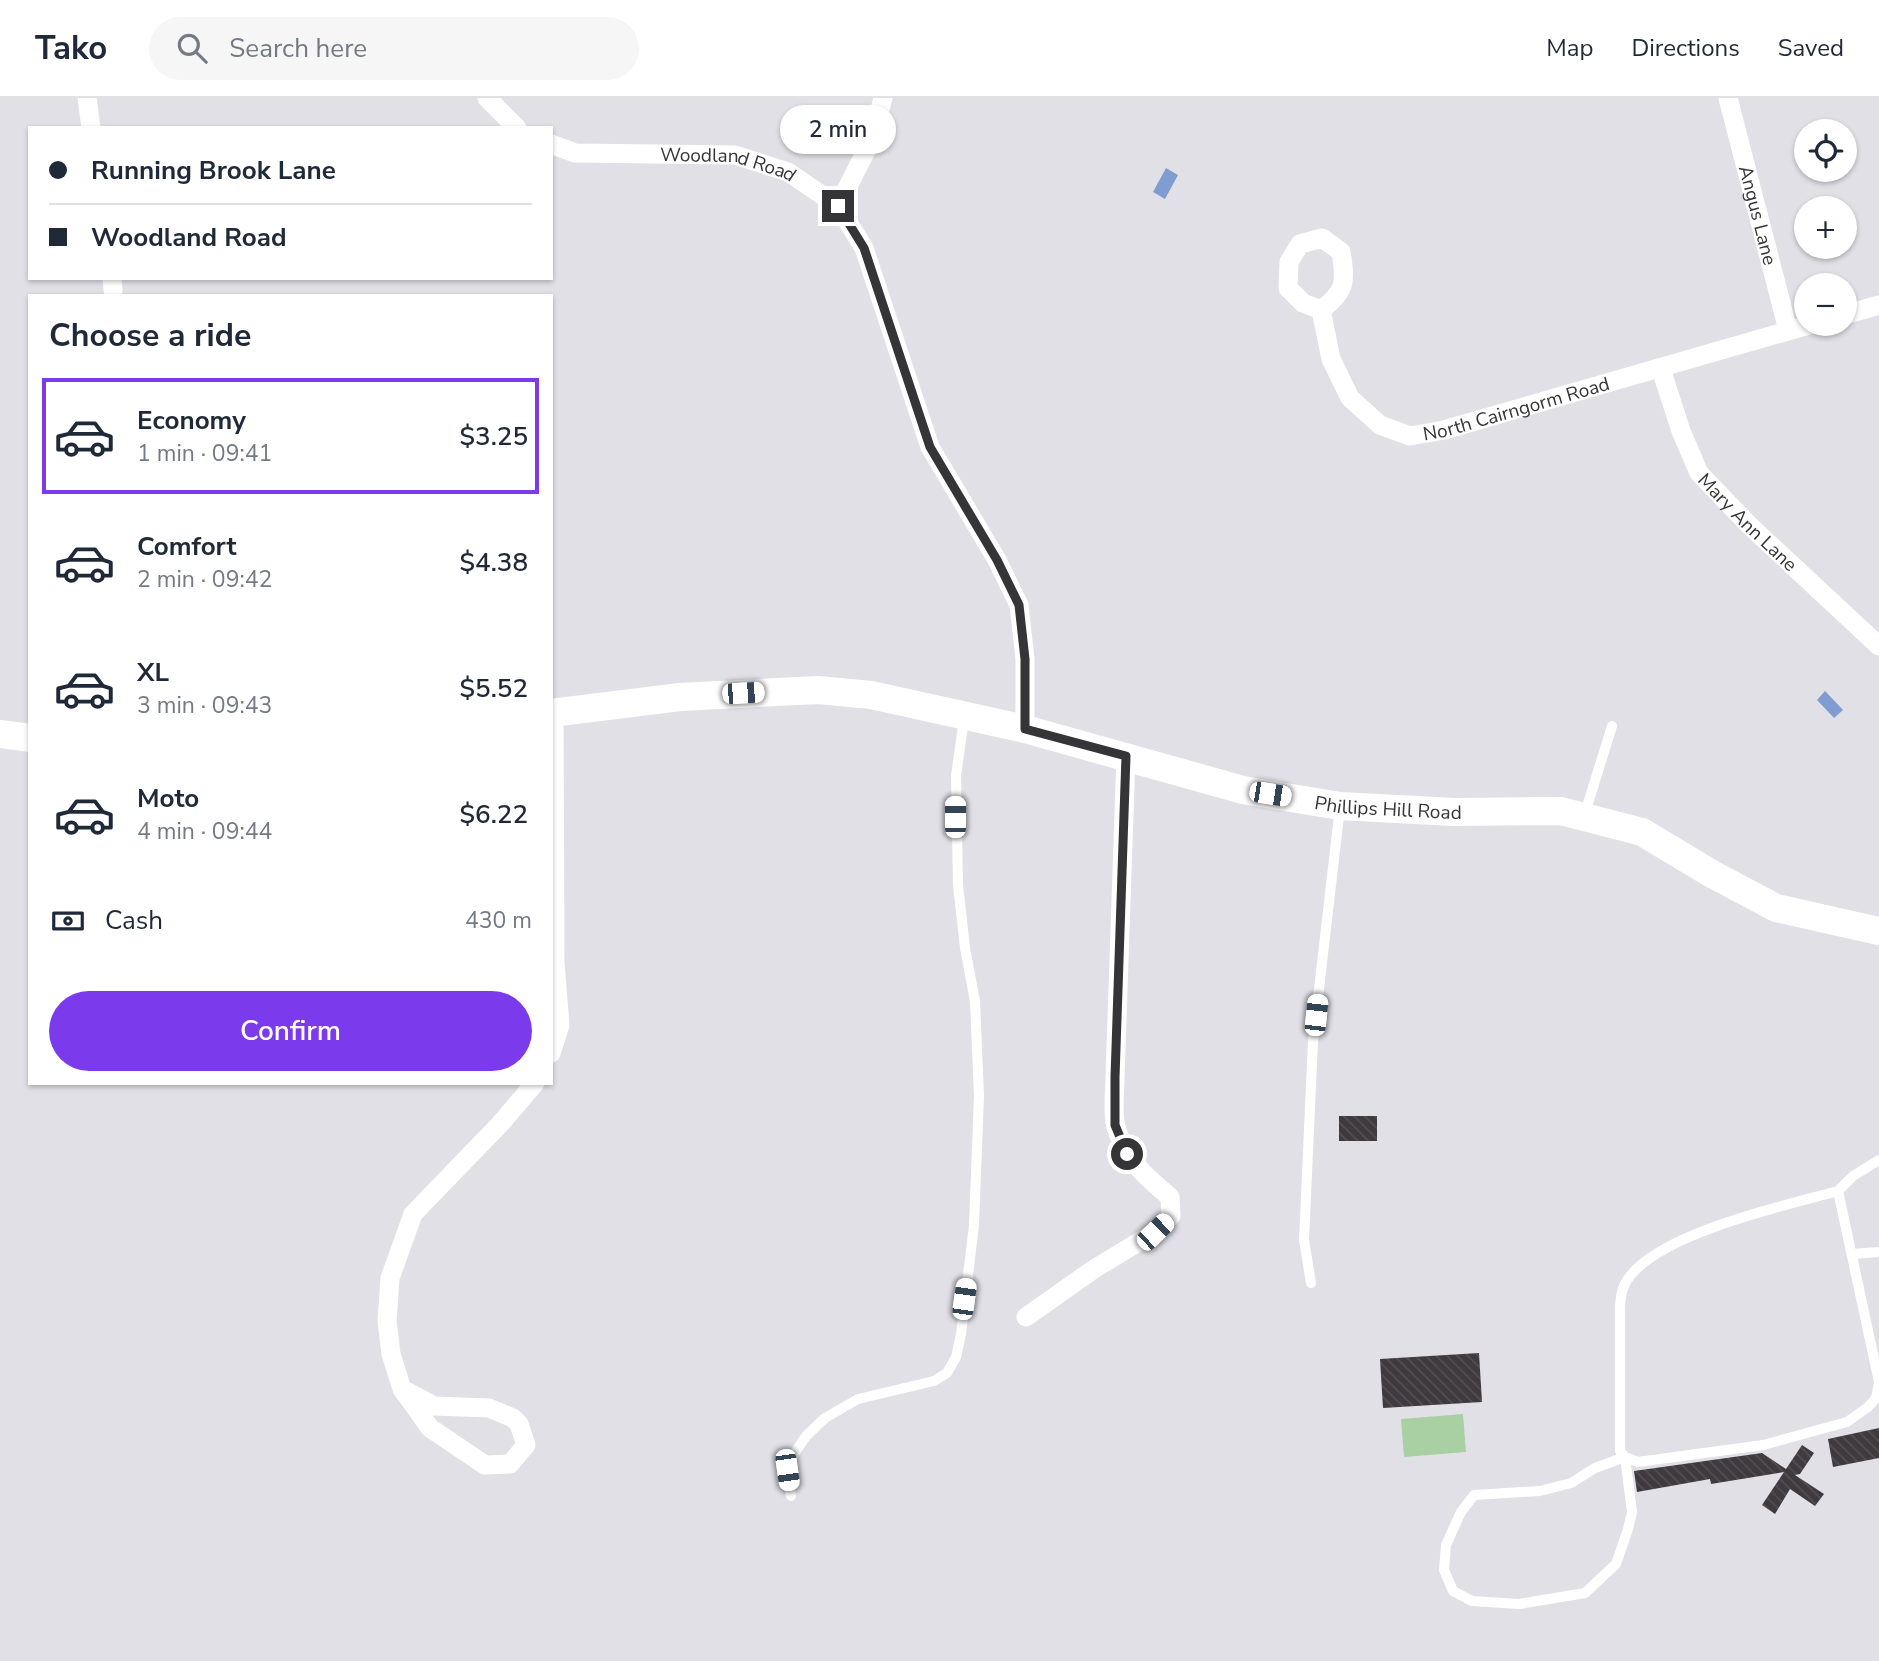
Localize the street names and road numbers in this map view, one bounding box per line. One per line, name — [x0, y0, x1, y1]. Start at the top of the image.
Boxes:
street label: Woodland Road — [660, 142, 801, 188]
street label: Angus Lane — [1732, 163, 1783, 268]
street label: North Cairngorm Road — [1421, 371, 1613, 447]
street label: Mary Ann Lane — [1692, 468, 1803, 578]
street label: Phillips Hill Road — [1313, 790, 1462, 826]

